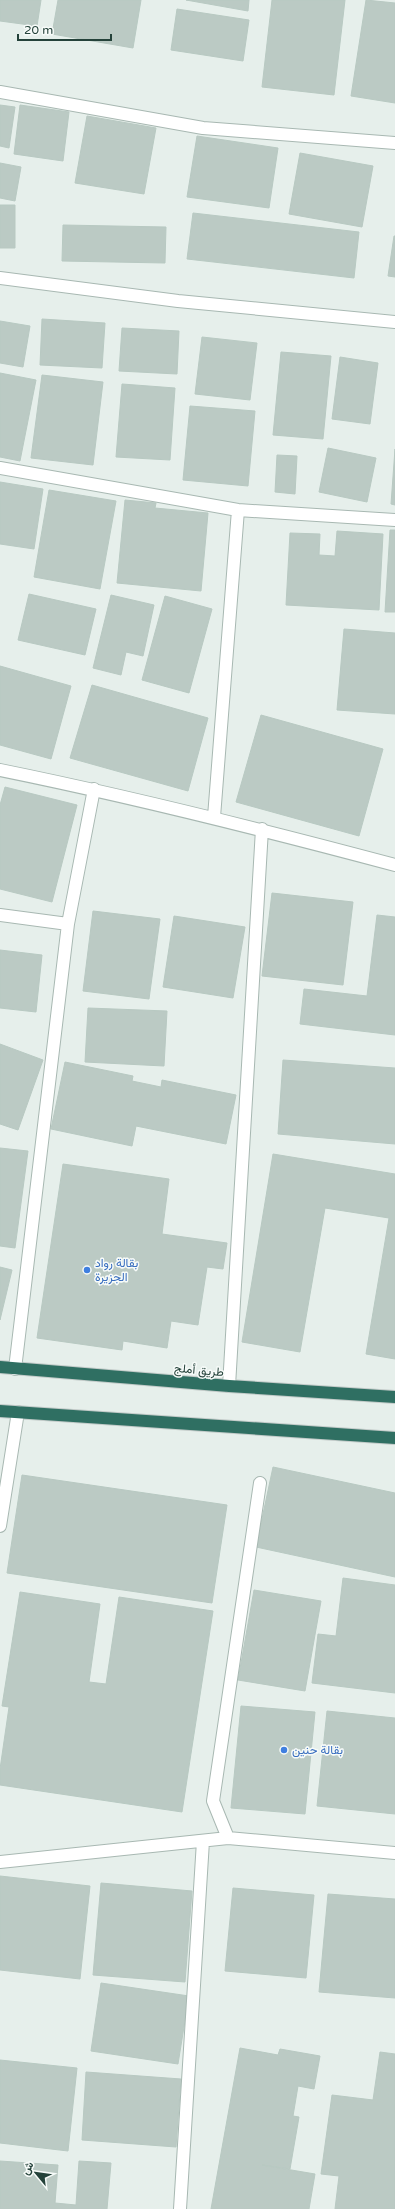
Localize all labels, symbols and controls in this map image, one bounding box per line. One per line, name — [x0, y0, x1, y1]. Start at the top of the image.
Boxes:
scale bar — [18, 16, 111, 42]
text: 20 m — [24, 23, 53, 37]
place label: بقالة رواد الجزيرة — [95, 1256, 138, 1285]
marker: بقالة رواد الجزيرة — [82, 1265, 92, 1275]
street label: طريق أملج — [173, 1361, 225, 1381]
place label: بقالة حنين — [292, 1743, 343, 1758]
marker: بقالة حنين — [279, 1745, 289, 1755]
north arrow — [16, 2153, 56, 2193]
text: ش — [19, 2159, 37, 2177]

